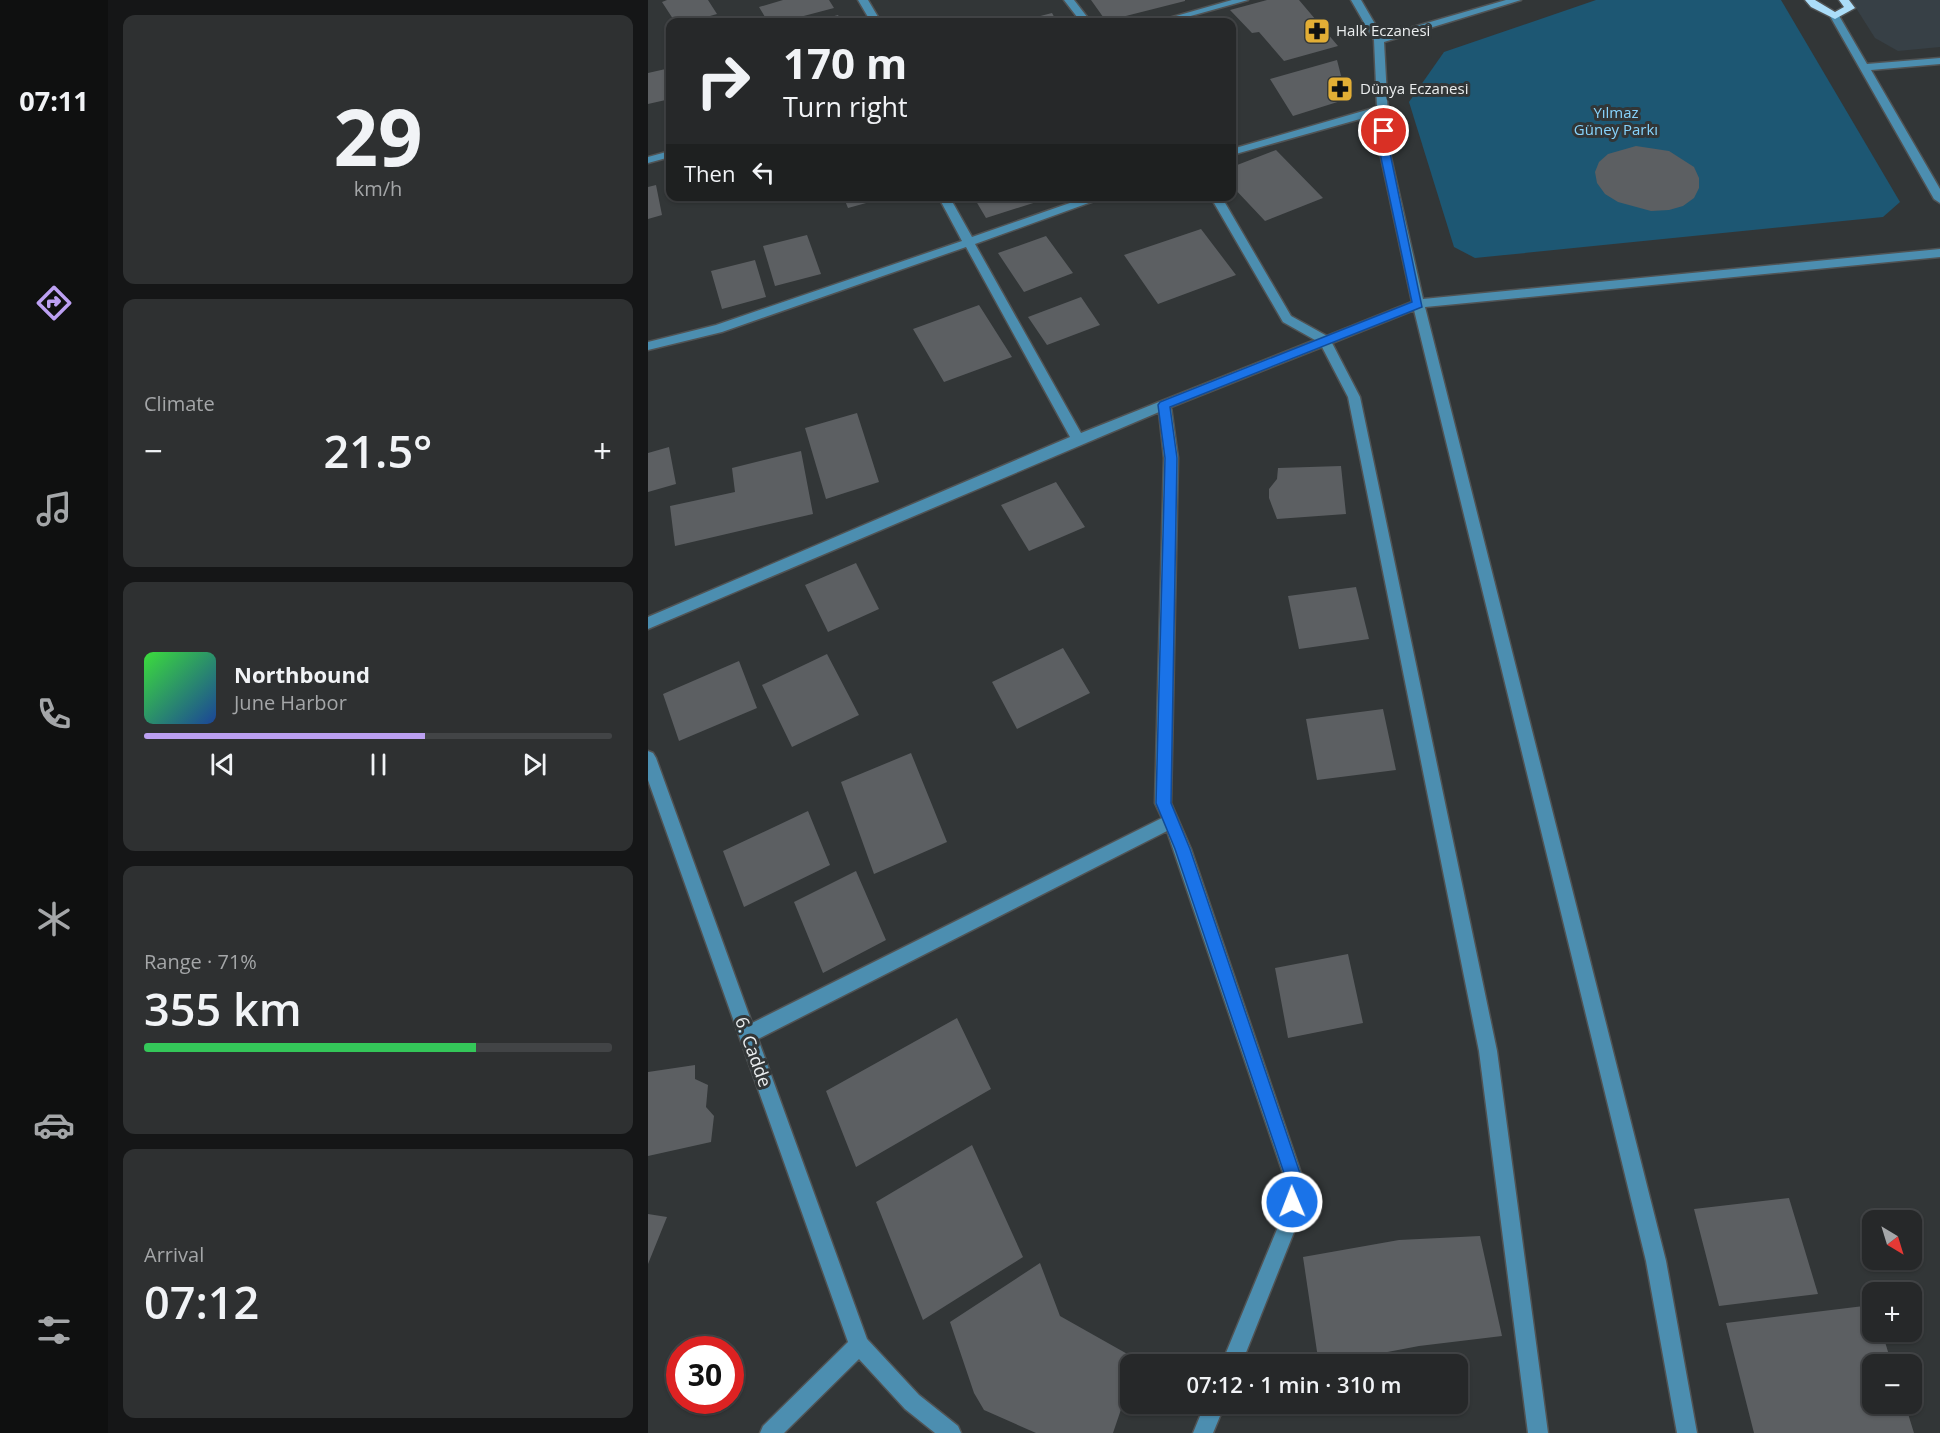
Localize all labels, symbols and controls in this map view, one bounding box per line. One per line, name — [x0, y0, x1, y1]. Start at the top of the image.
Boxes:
pharmacy icon: Halk Eczanesi — [1302, 16, 1332, 46]
place label: Halk Eczanesi — [1336, 20, 1430, 40]
text: 170 m — [783, 34, 907, 91]
icon: right — [684, 42, 762, 120]
pharmacy icon: Dünya Eczanesi — [1325, 74, 1355, 104]
place label: Dünya Eczanesi — [1360, 78, 1468, 98]
text: 07:11 — [19, 82, 89, 119]
text: 29 — [333, 83, 423, 189]
text: Turn right — [783, 88, 908, 125]
park label: Yılmaz Güney Parkı — [1574, 102, 1658, 139]
pin — [1358, 105, 1409, 156]
icon: arrive — [1367, 114, 1400, 147]
icon: left — [747, 156, 780, 189]
text: Then — [684, 158, 735, 188]
text: km/h — [354, 175, 402, 202]
icon: directions — [33, 282, 75, 324]
text: Climate — [144, 390, 215, 417]
text: 21.5° — [324, 420, 432, 481]
text: − — [144, 428, 163, 473]
text: + — [593, 428, 612, 473]
icon: music — [33, 488, 75, 530]
text: Northbound — [234, 659, 370, 689]
text: June Harbor — [234, 689, 347, 716]
icon: phone — [33, 693, 75, 735]
icon: previous — [206, 748, 239, 781]
icon: pause — [362, 748, 395, 781]
icon: next — [518, 748, 551, 781]
icon: climate — [33, 898, 75, 940]
text: Range · 71% — [144, 948, 257, 975]
text: 355 km — [144, 978, 302, 1039]
street label: 6. Cadde — [730, 1013, 778, 1090]
icon: car — [33, 1104, 75, 1146]
position arrow — [1260, 1170, 1324, 1234]
north arrow — [1862, 1210, 1922, 1270]
map controls — [1862, 1210, 1922, 1414]
text: Arrival — [144, 1241, 204, 1268]
text: 07:12 — [144, 1271, 259, 1332]
button: + — [1862, 1282, 1922, 1342]
icon: filters — [33, 1309, 75, 1351]
speed limit sign: 30 — [666, 1336, 744, 1414]
button: − — [1862, 1354, 1922, 1414]
text: 07:12 · 1 min · 310 m — [1186, 1369, 1402, 1399]

